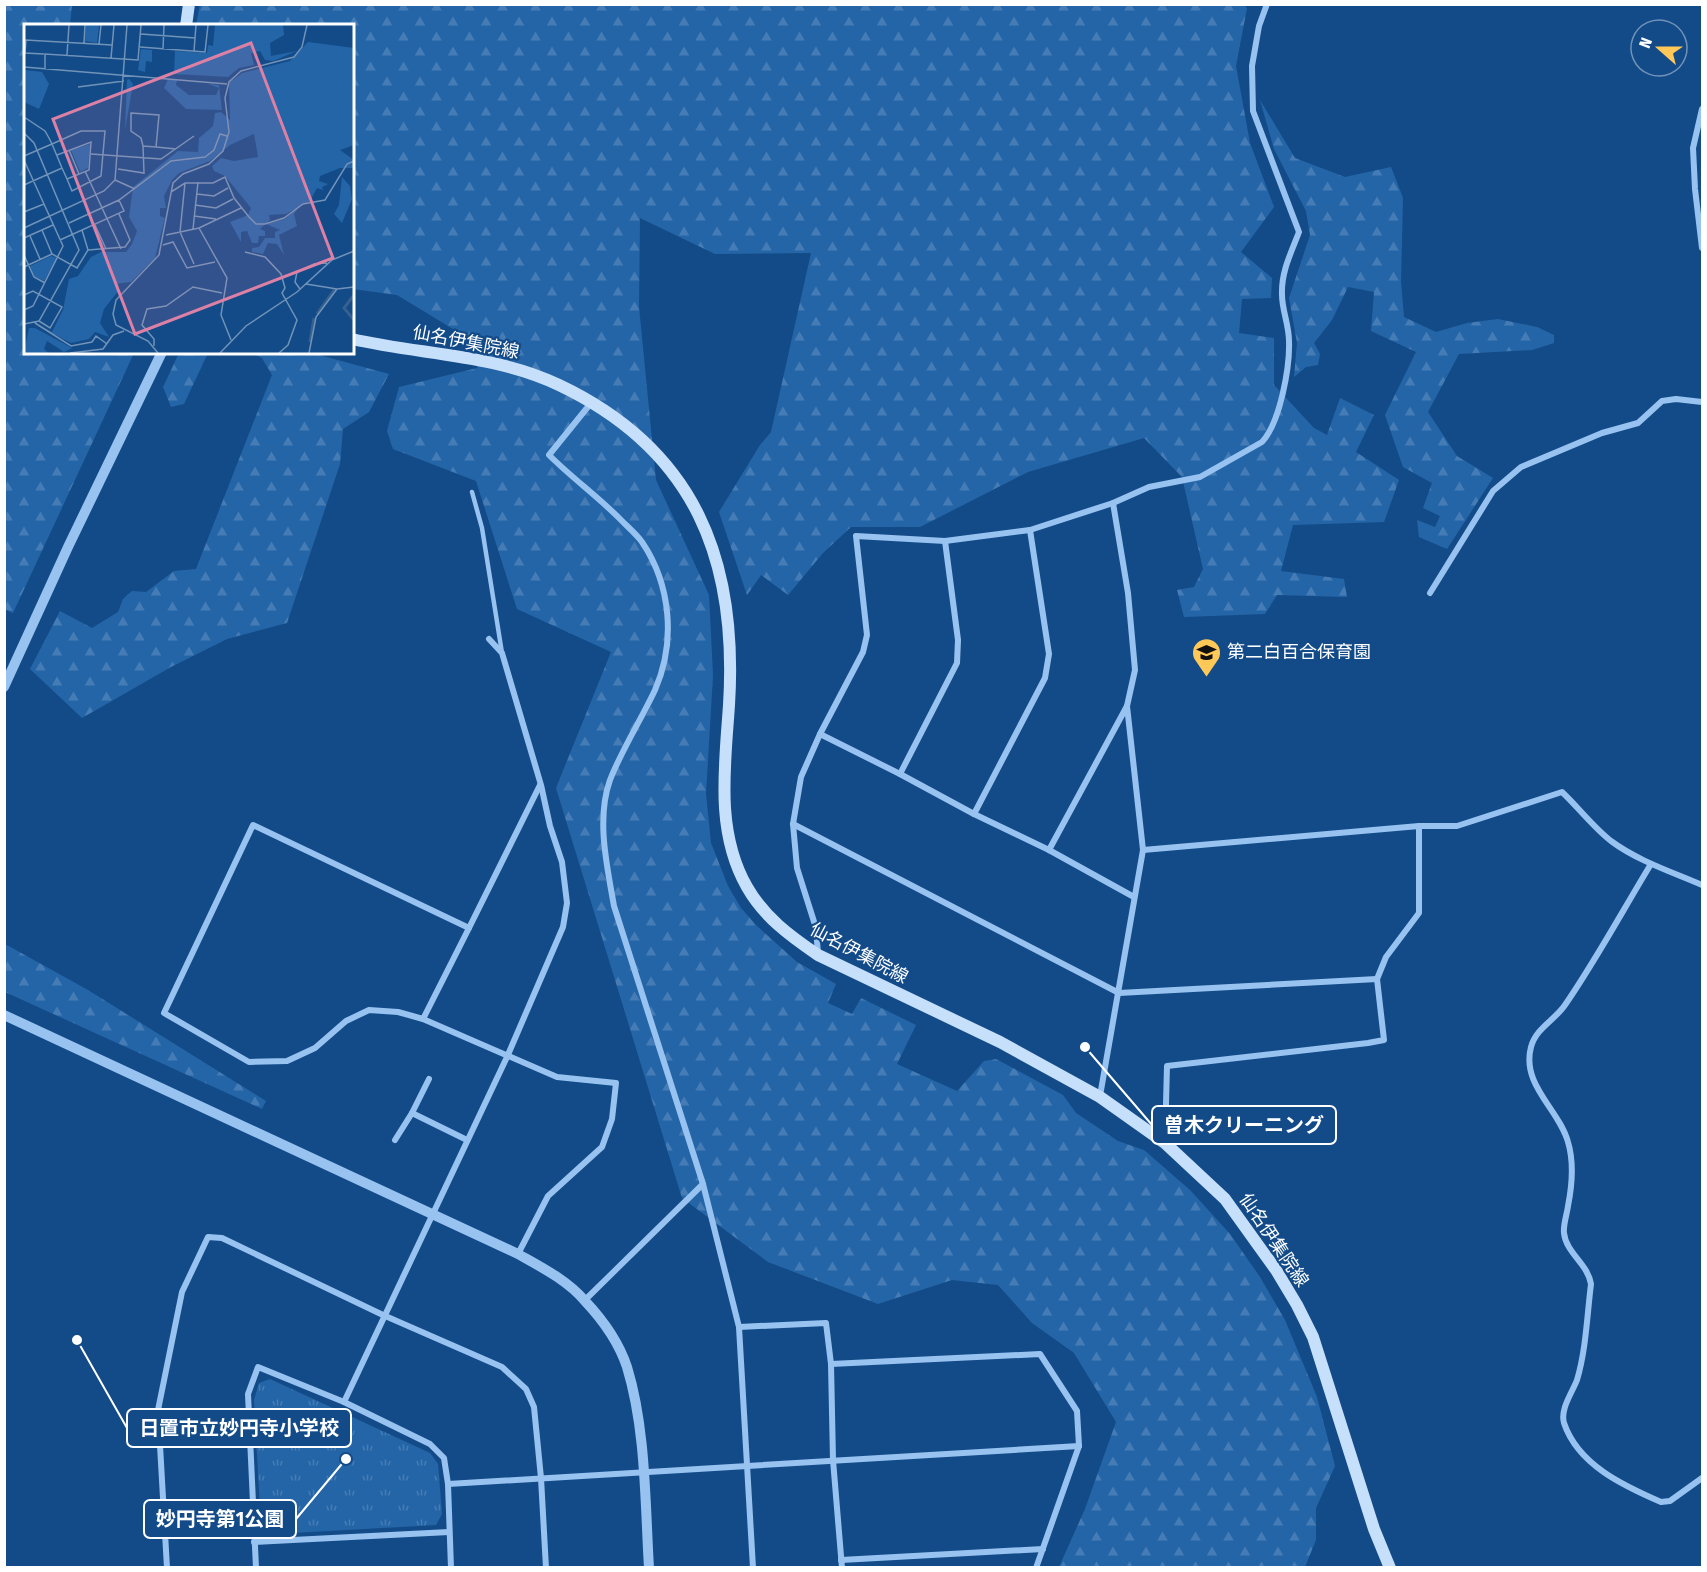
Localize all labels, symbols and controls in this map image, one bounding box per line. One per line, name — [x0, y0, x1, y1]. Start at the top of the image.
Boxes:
north arrow — [1629, 18, 1689, 78]
inset map — [24, 24, 354, 354]
text: N — [1635, 35, 1656, 51]
street label: 仙名伊集院線 — [411, 321, 521, 363]
school or university icon: 第二白百合保育園 — [1190, 636, 1222, 678]
place label: 第二白百合保育園 — [1227, 641, 1371, 663]
street label: 仙名伊集院線 — [806, 918, 912, 988]
callout: 曽木クリーニング — [1152, 1106, 1336, 1144]
text: 曽木クリーニング — [1164, 1113, 1324, 1137]
street label: 仙名伊集院線 — [1235, 1189, 1313, 1291]
callout: 日置市立妙円寺小学校 — [127, 1409, 351, 1447]
text: 日置市立妙円寺小学校 — [139, 1416, 339, 1440]
callout: 妙円寺第1公園 — [144, 1500, 296, 1538]
text: 妙円寺第1公園 — [156, 1507, 284, 1531]

